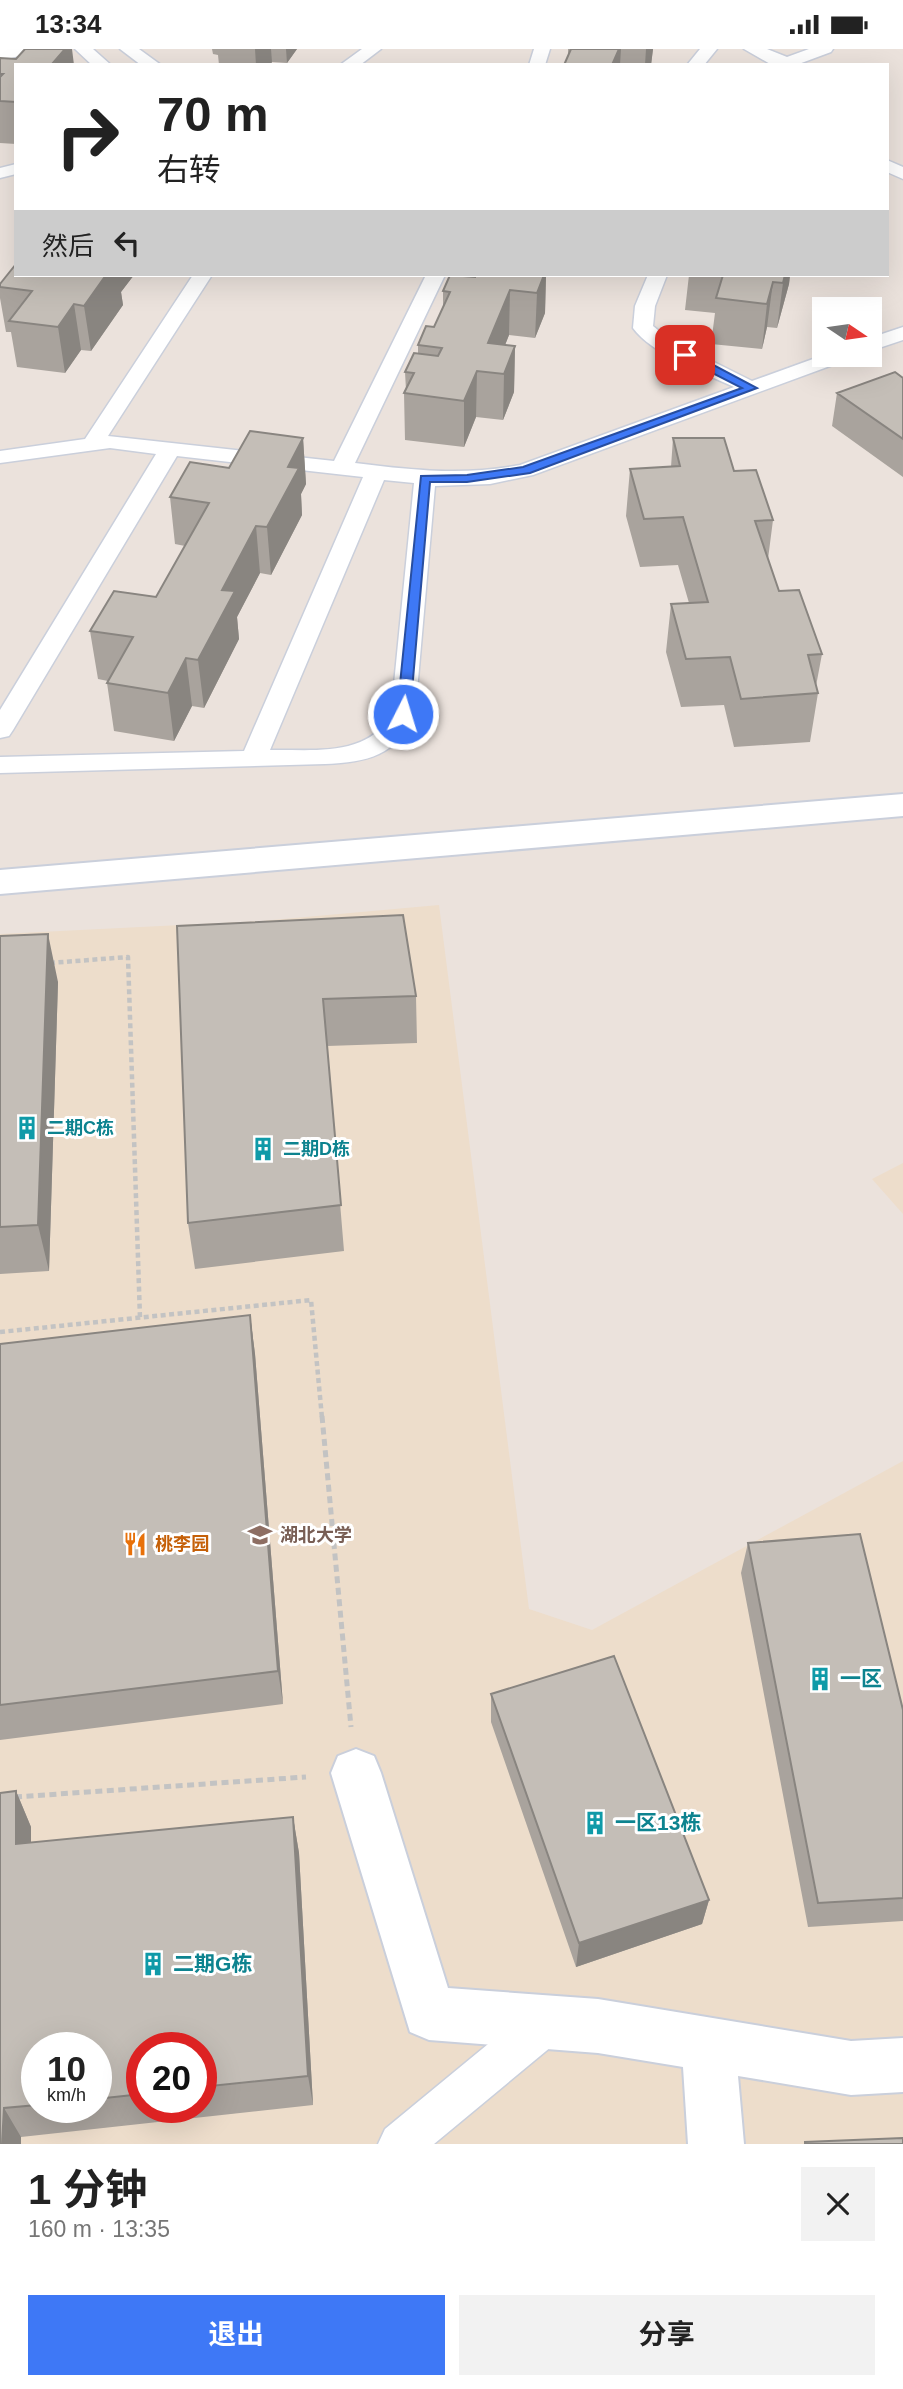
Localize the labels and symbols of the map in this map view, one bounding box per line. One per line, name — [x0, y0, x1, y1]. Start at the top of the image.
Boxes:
north arrow — [812, 297, 882, 367]
pin — [655, 325, 715, 385]
position arrow — [366, 677, 440, 751]
building icon: 二期C栋 — [13, 1114, 41, 1142]
place label: 二期C栋 — [47, 1118, 114, 1138]
building icon: 二期D栋 — [249, 1135, 277, 1163]
place label: 二期D栋 — [283, 1139, 350, 1159]
school or university icon: 湖北大学 — [246, 1521, 274, 1549]
place label: 湖北大学 — [280, 1525, 352, 1545]
restaurant icon: 桃李园 — [121, 1530, 149, 1558]
place label: 桃李园 — [155, 1534, 209, 1554]
building icon: 一区 — [806, 1665, 834, 1693]
place label: 一区 — [840, 1667, 882, 1690]
building icon: 一区13栋 — [581, 1809, 609, 1837]
place label: 一区13栋 — [615, 1811, 701, 1834]
building icon: 二期G栋 — [139, 1950, 167, 1978]
place label: 二期G栋 — [173, 1952, 252, 1975]
speed limit sign: 20 — [126, 2032, 217, 2123]

